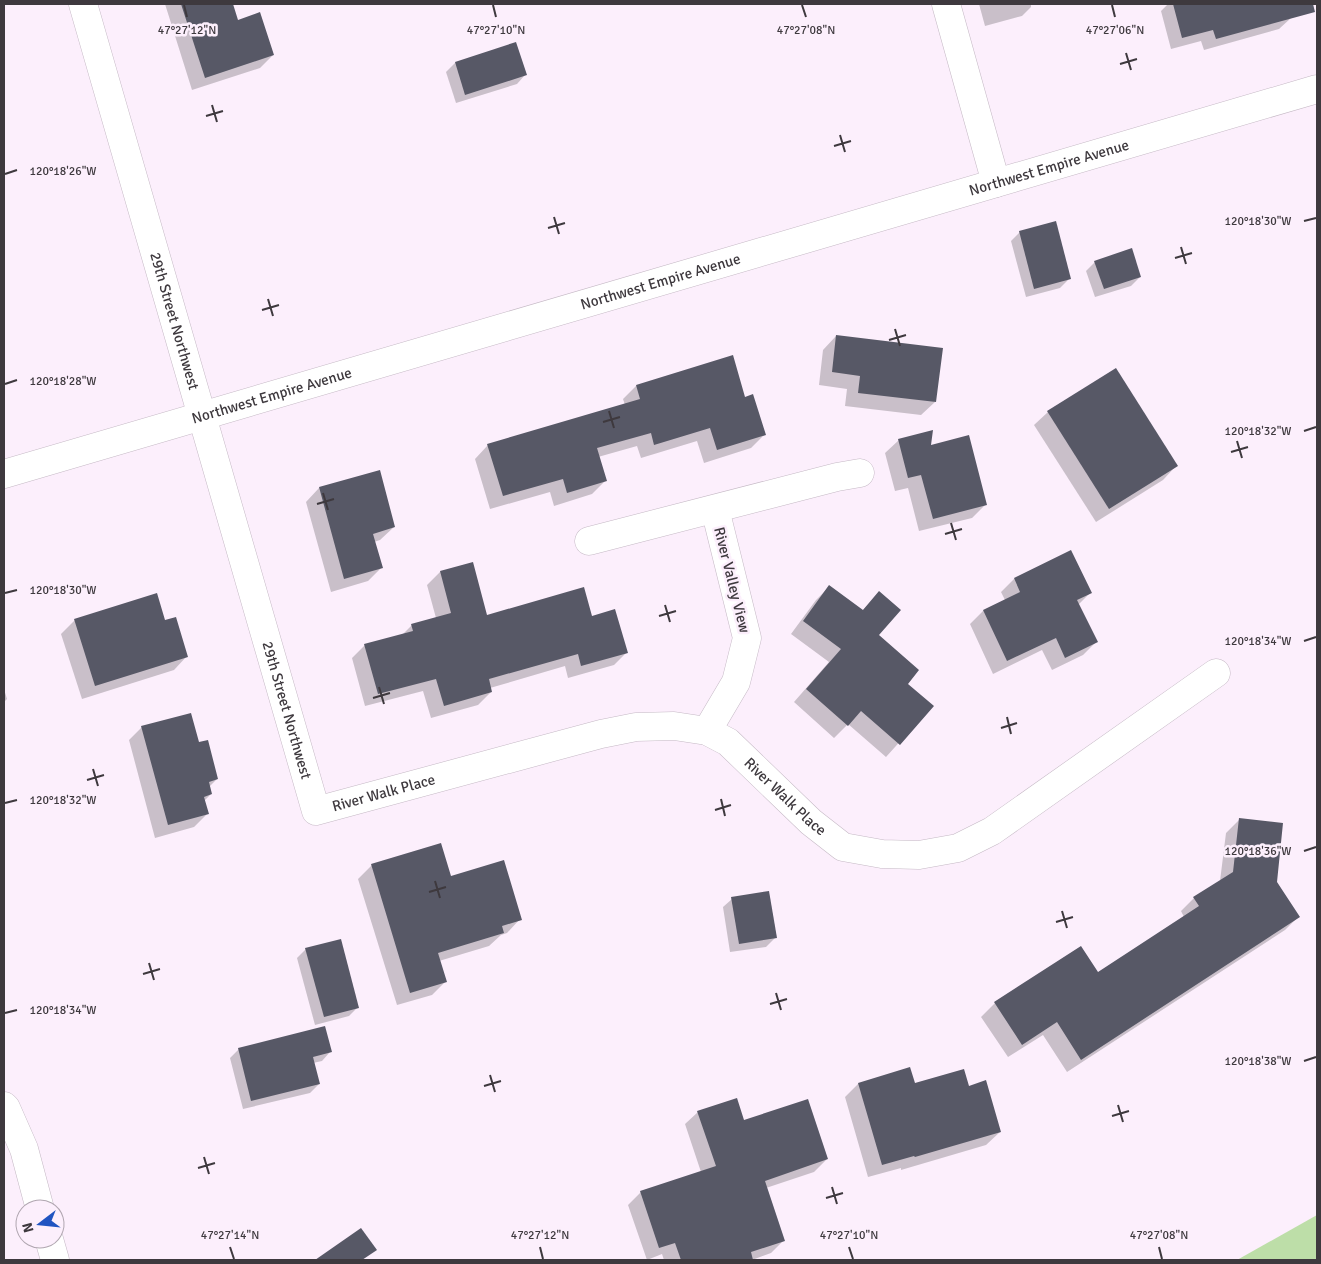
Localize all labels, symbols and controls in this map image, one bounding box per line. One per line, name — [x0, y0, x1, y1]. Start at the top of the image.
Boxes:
text: 47°27'12"N — [158, 23, 216, 38]
text: 47°27'10"N — [467, 23, 525, 38]
text: 47°27'08"N — [777, 23, 835, 38]
text: 47°27'06"N — [1086, 23, 1144, 38]
street label: Northwest Empire Avenue — [967, 136, 1131, 200]
text: 120°18'26"W — [29, 164, 97, 179]
text: 120°18'30"W — [1224, 214, 1292, 229]
street label: 29th Street Northwest — [146, 250, 203, 392]
street label: Northwest Empire Avenue — [578, 250, 742, 314]
street label: Northwest Empire Avenue — [190, 364, 354, 427]
text: 120°18'28"W — [29, 374, 97, 389]
text: 120°18'32"W — [1224, 424, 1292, 439]
street label: River Valley View — [710, 525, 754, 635]
text: 120°18'30"W — [29, 583, 97, 598]
text: 120°18'34"W — [1224, 634, 1292, 649]
street label: 29th Street Northwest — [258, 639, 315, 781]
street label: River Walk Place — [740, 754, 830, 839]
street label: River Walk Place — [330, 770, 437, 815]
text: 120°18'32"W — [29, 793, 97, 808]
text: 120°18'36"W — [1224, 844, 1292, 859]
text: 120°18'34"W — [29, 1003, 97, 1018]
text: 120°18'38"W — [1224, 1054, 1292, 1069]
north arrow — [15, 1199, 65, 1249]
text: N — [18, 1220, 37, 1234]
text: 47°27'14"N — [201, 1228, 259, 1243]
text: 47°27'12"N — [511, 1228, 569, 1243]
text: 47°27'10"N — [820, 1228, 878, 1243]
text: 47°27'08"N — [1130, 1228, 1188, 1243]

